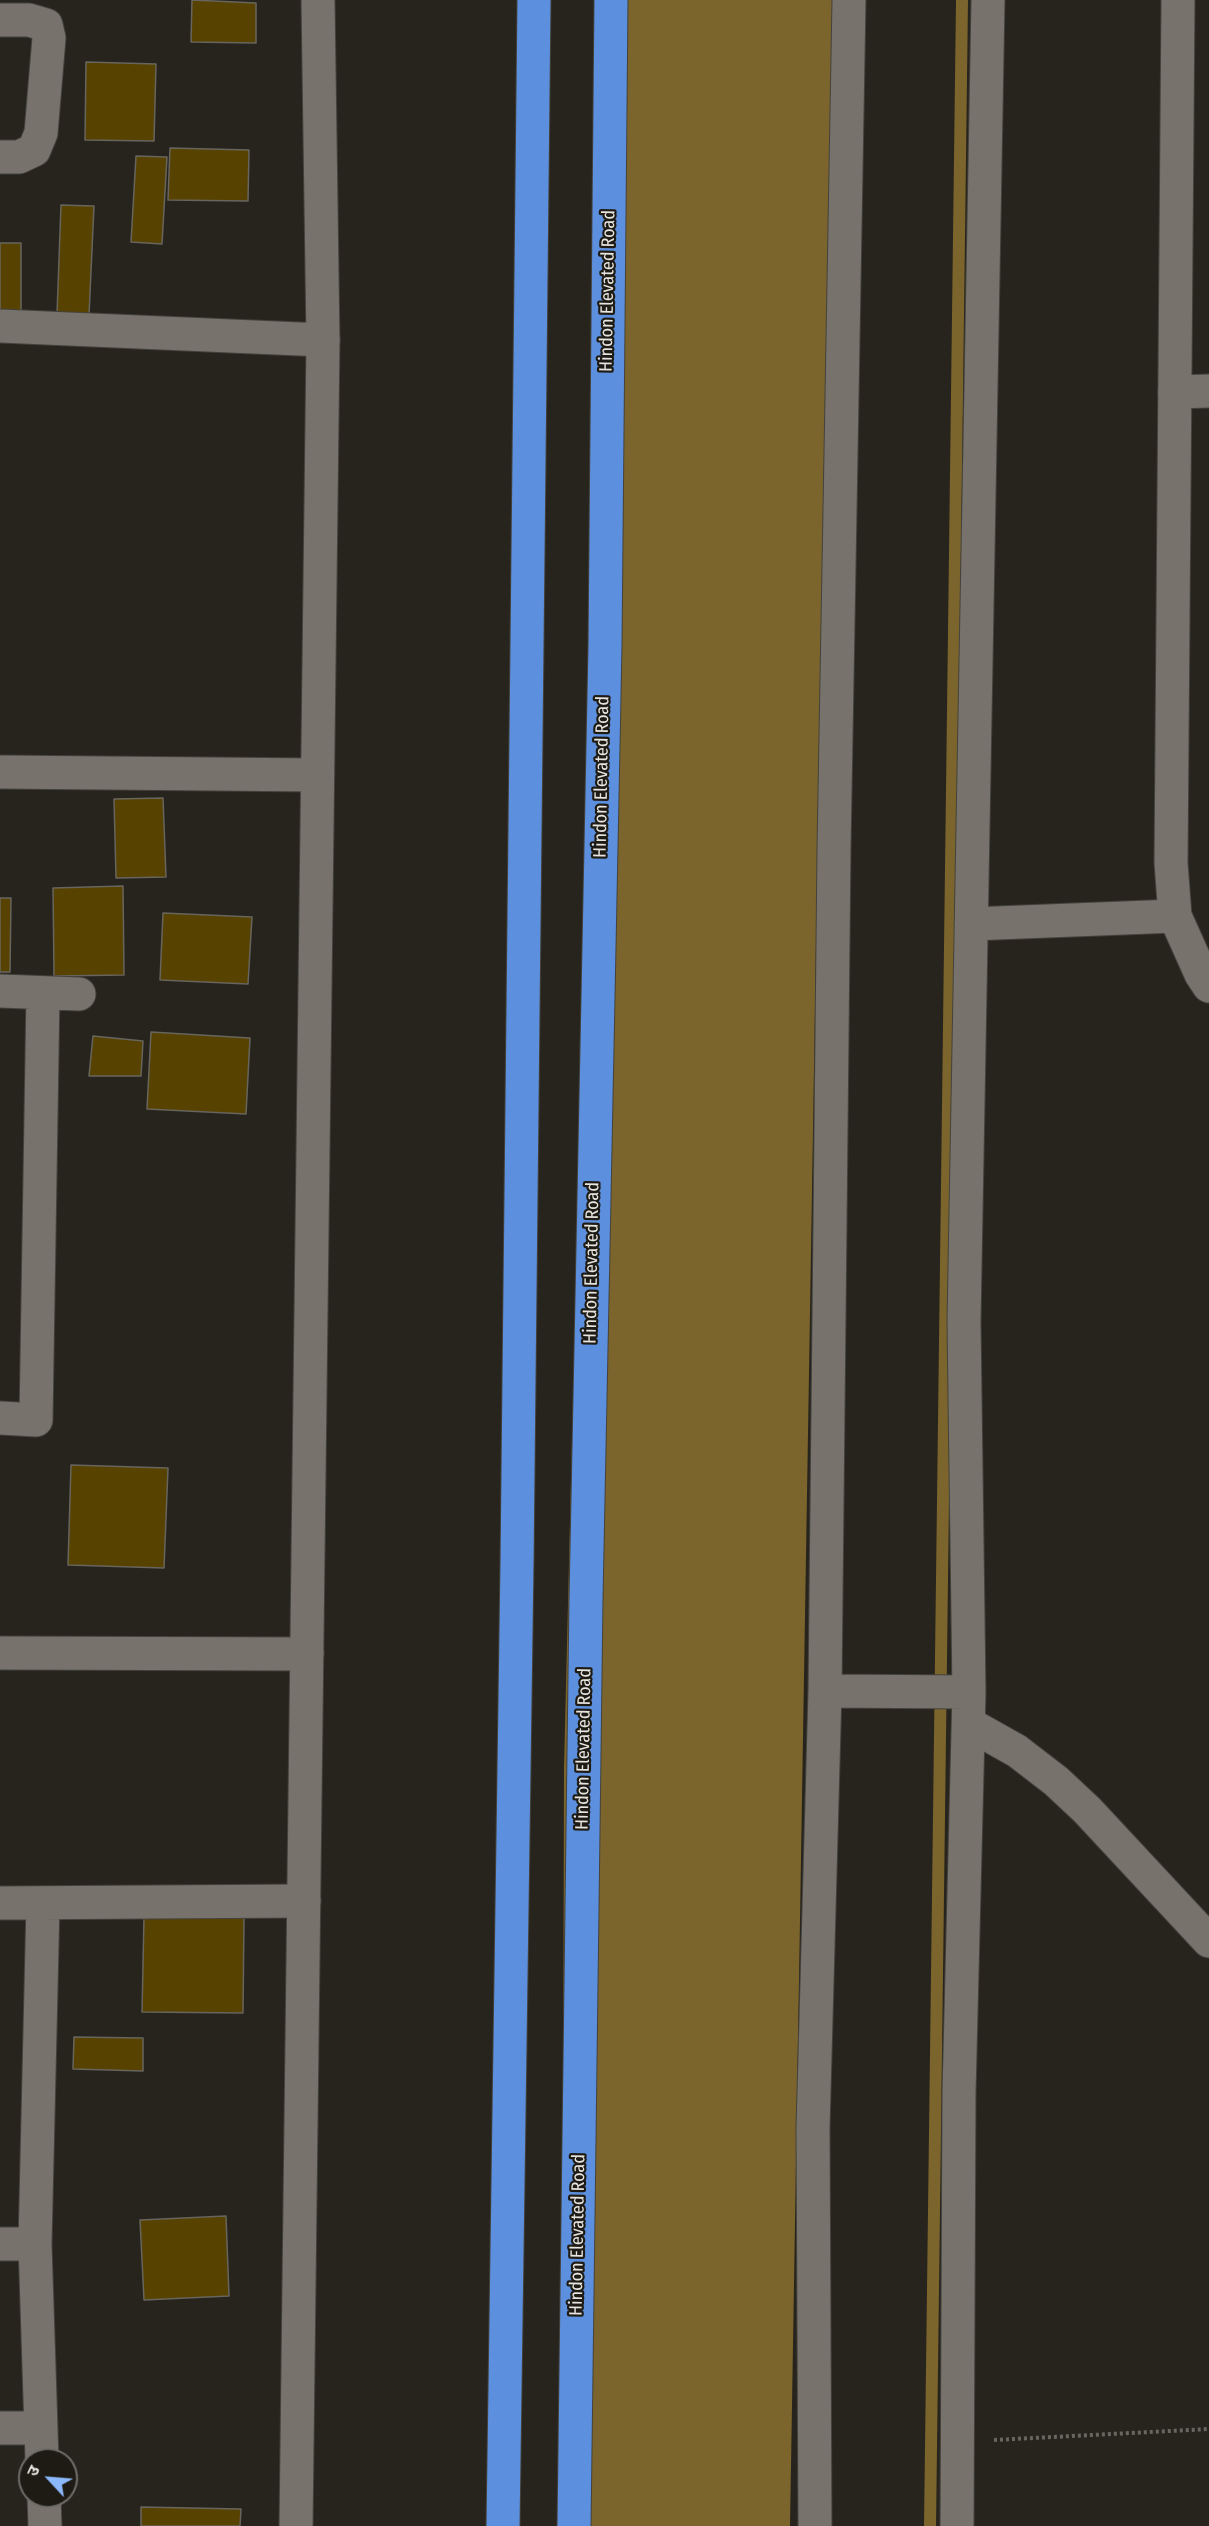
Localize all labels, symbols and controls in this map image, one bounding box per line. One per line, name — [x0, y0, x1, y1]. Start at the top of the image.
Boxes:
street label: Hindon Elevated Road — [596, 210, 620, 372]
street label: Hindon Elevated Road — [590, 696, 614, 858]
street label: Hindon Elevated Road — [580, 1182, 604, 1344]
street label: Hindon Elevated Road — [572, 1668, 596, 1830]
street label: Hindon Elevated Road — [566, 2154, 590, 2316]
north arrow — [18, 2448, 78, 2508]
text: उ — [23, 2462, 44, 2479]

